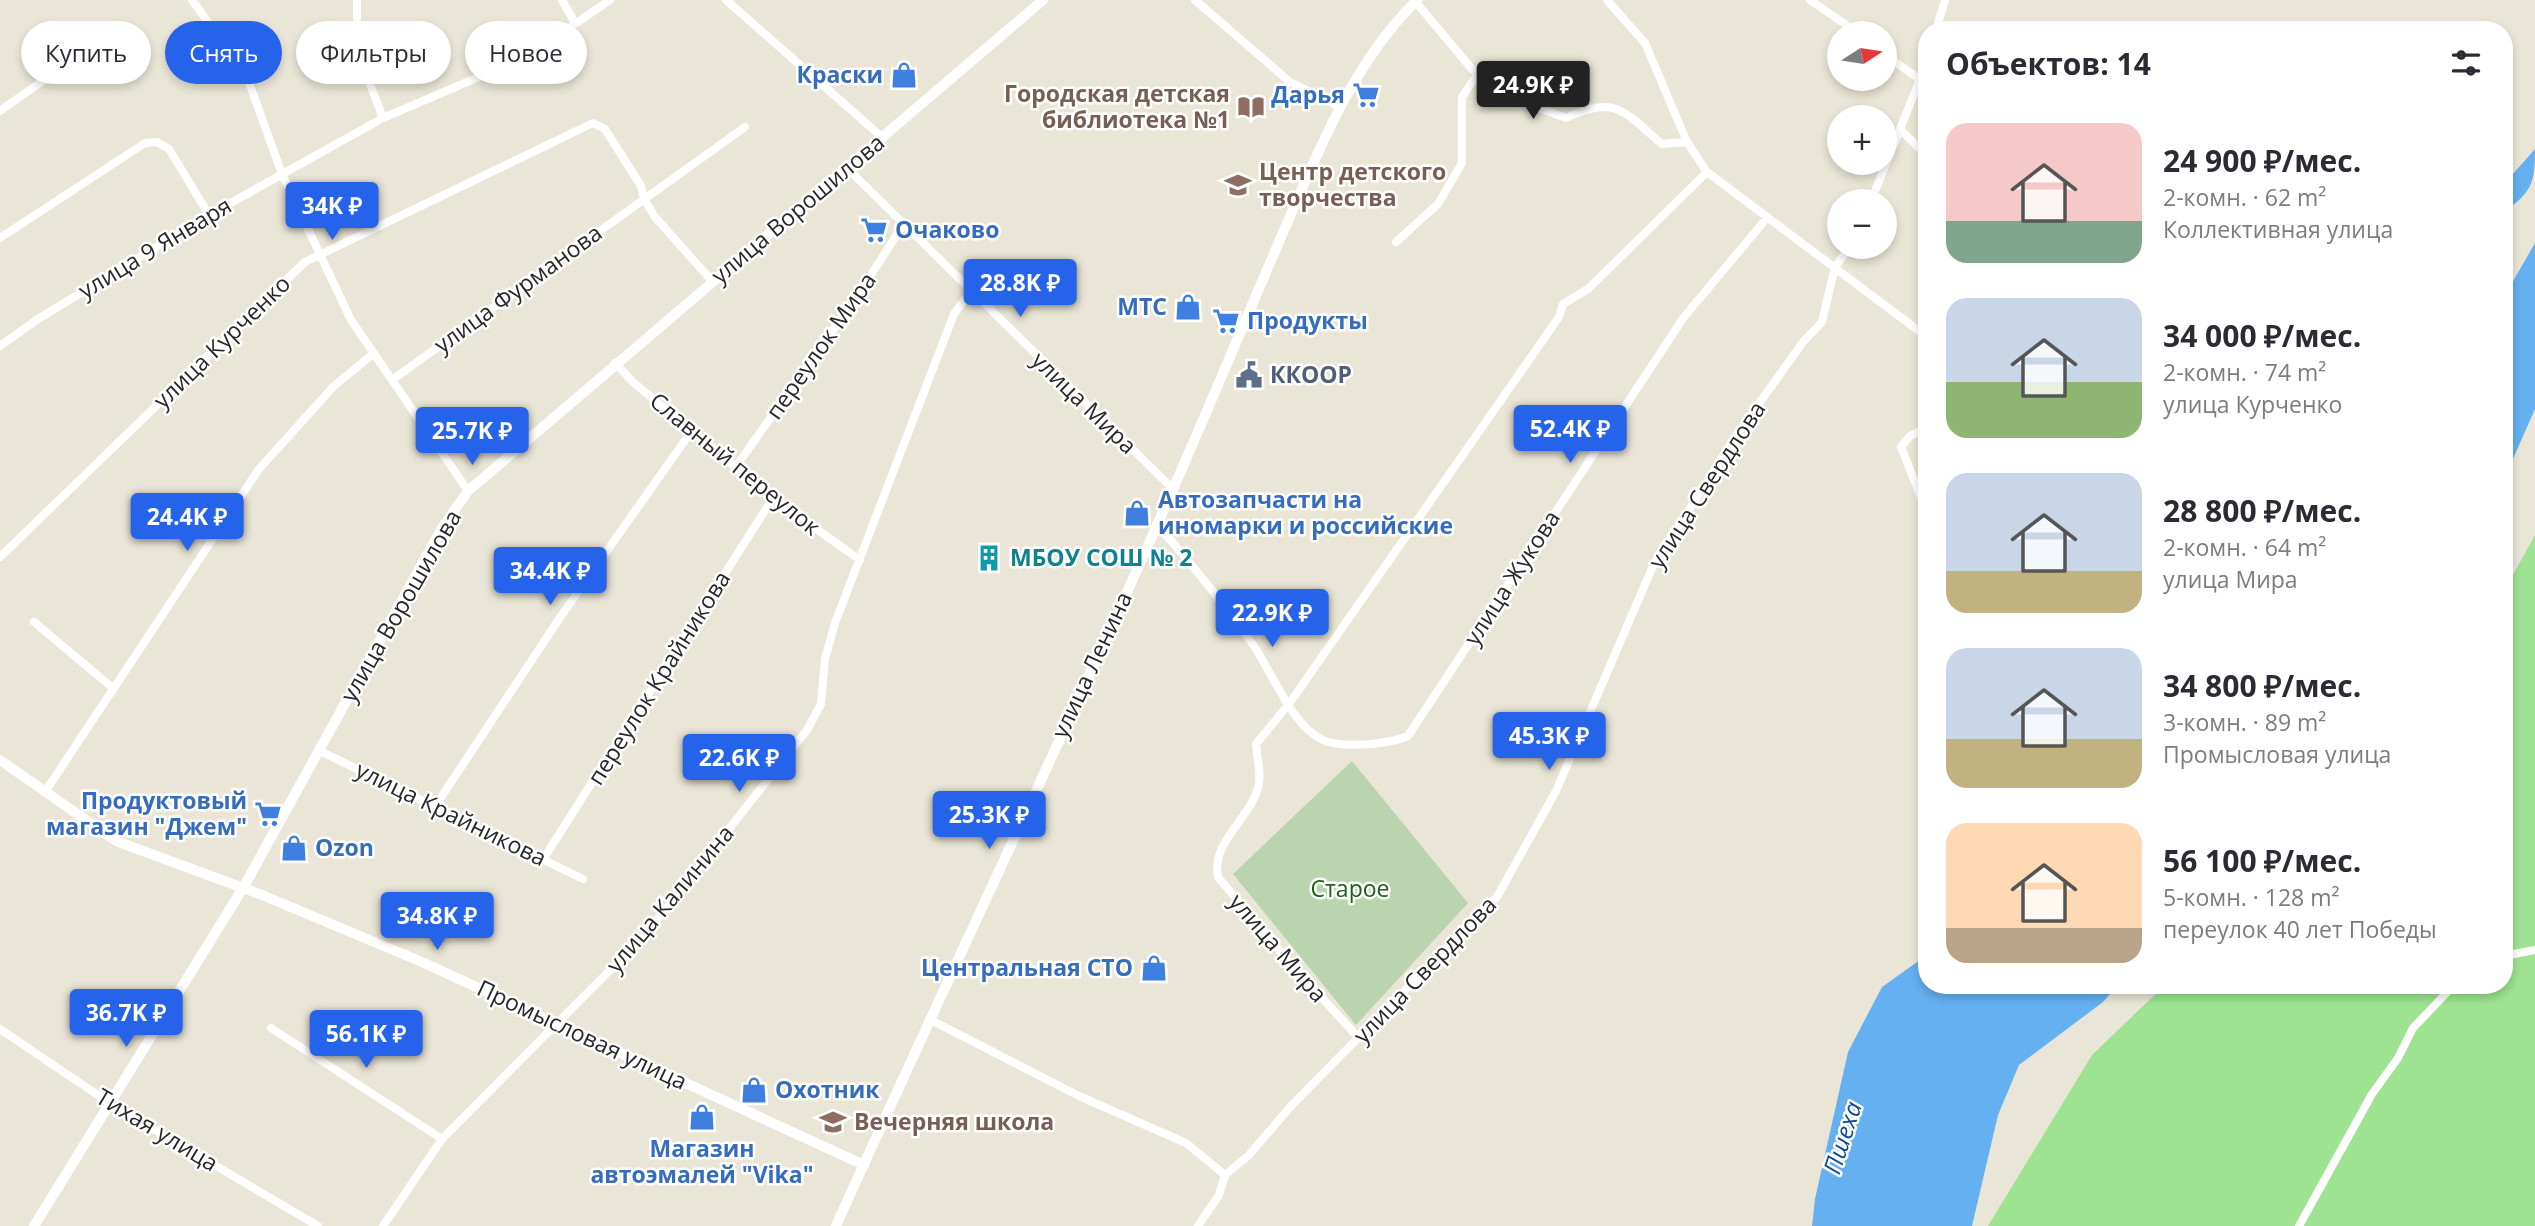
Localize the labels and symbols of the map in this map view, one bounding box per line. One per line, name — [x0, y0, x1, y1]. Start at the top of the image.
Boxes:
north arrow — [1827, 21, 1897, 91]
place label: Краски — [796, 58, 883, 90]
shop icon: Краски — [889, 60, 919, 90]
pin: 24.9K ₽ — [1468, 61, 1598, 121]
place label: Городская детская библиотека №1 — [1004, 77, 1230, 135]
place label: Дарья — [1271, 78, 1345, 110]
supermarket icon: Дарья — [1351, 80, 1381, 110]
library icon: Городская детская библиотека №1 — [1236, 92, 1266, 122]
street label: улица Ворошилова — [704, 126, 891, 290]
place label: Центр детского творчества — [1259, 155, 1446, 213]
school or university icon: Центр детского творчества — [1223, 170, 1253, 200]
pin: 34K ₽ — [283, 182, 381, 242]
street label: улица 9 Января — [72, 189, 237, 306]
place label: Очаково — [895, 213, 999, 245]
supermarket icon: Очаково — [859, 215, 889, 245]
street label: улица Фурманова — [427, 216, 608, 360]
pin: 28.8K ₽ — [955, 260, 1085, 319]
street label: переулок Мира — [758, 266, 883, 425]
street label: улица Курченко — [146, 268, 297, 415]
place label: МТС — [1117, 290, 1167, 322]
shop icon: МТС — [1173, 292, 1203, 322]
place label: Продукты — [1247, 304, 1368, 336]
supermarket icon: Продукты — [1211, 306, 1241, 336]
street label: улица Мира — [1025, 344, 1144, 461]
place label: ККООР — [1270, 358, 1352, 390]
public building icon: ККООР — [1234, 360, 1264, 390]
street label: Славный переулок — [644, 384, 828, 542]
street label: улица Свердлова — [1640, 395, 1772, 574]
pin: 52.4K ₽ — [1505, 406, 1635, 465]
pin: 25.7K ₽ — [407, 407, 537, 467]
place label: Автозапчасти на иномарки и российские — [1158, 483, 1453, 541]
pin: 24.4K ₽ — [122, 494, 252, 553]
shop icon: Автозапчасти на иномарки и российские — [1122, 498, 1152, 528]
street label: улица Ворошилова — [332, 503, 468, 708]
street label: улица Жукова — [1456, 504, 1567, 651]
place label: МБОУ СОШ № 2 — [1010, 541, 1192, 573]
building icon: МБОУ СОШ № 2 — [974, 543, 1004, 573]
pin: 34.4K ₽ — [485, 548, 615, 607]
street label: переулок Крайникова — [579, 564, 737, 791]
street label: улица Ленина — [1043, 586, 1139, 743]
pin: 22.9K ₽ — [1207, 590, 1337, 649]
pin: 45.3K ₽ — [1484, 712, 1614, 772]
pin: 22.6K ₽ — [674, 734, 804, 794]
street label: улица Крайникова — [351, 753, 552, 873]
place label: Продуктовый магазин "Джем" — [46, 784, 247, 842]
pin: 25.3K ₽ — [924, 792, 1054, 851]
supermarket icon: Продуктовый магазин "Джем" — [253, 799, 283, 829]
street label: улица Калинина — [598, 818, 740, 979]
place label: Ozon — [315, 831, 374, 863]
shop icon: Ozon — [279, 833, 309, 863]
park label: Старое — [1311, 872, 1389, 904]
street label: улица Мира — [1223, 886, 1335, 1009]
street label: улица Свердлова — [1346, 889, 1503, 1050]
pin: 34.8K ₽ — [372, 892, 502, 952]
place label: Центральная СТО — [921, 951, 1133, 983]
shop icon: Центральная СТО — [1139, 953, 1169, 983]
street label: Промысловая улица — [472, 971, 693, 1097]
pin: 36.7K ₽ — [61, 990, 191, 1049]
pin: 56.1K ₽ — [301, 1010, 431, 1070]
place label: Охотник — [775, 1073, 880, 1105]
shop icon: Охотник — [739, 1075, 769, 1105]
street label: Тихая улица — [90, 1080, 225, 1178]
water label: Пшеха — [1814, 1097, 1869, 1178]
shop icon: Магазин автоэмалей "Vika" — [687, 1102, 717, 1132]
place label: Вечерняя школа — [854, 1105, 1054, 1137]
school or university icon: Вечерняя школа — [818, 1107, 848, 1137]
place label: Магазин автоэмалей "Vika" — [590, 1132, 814, 1190]

